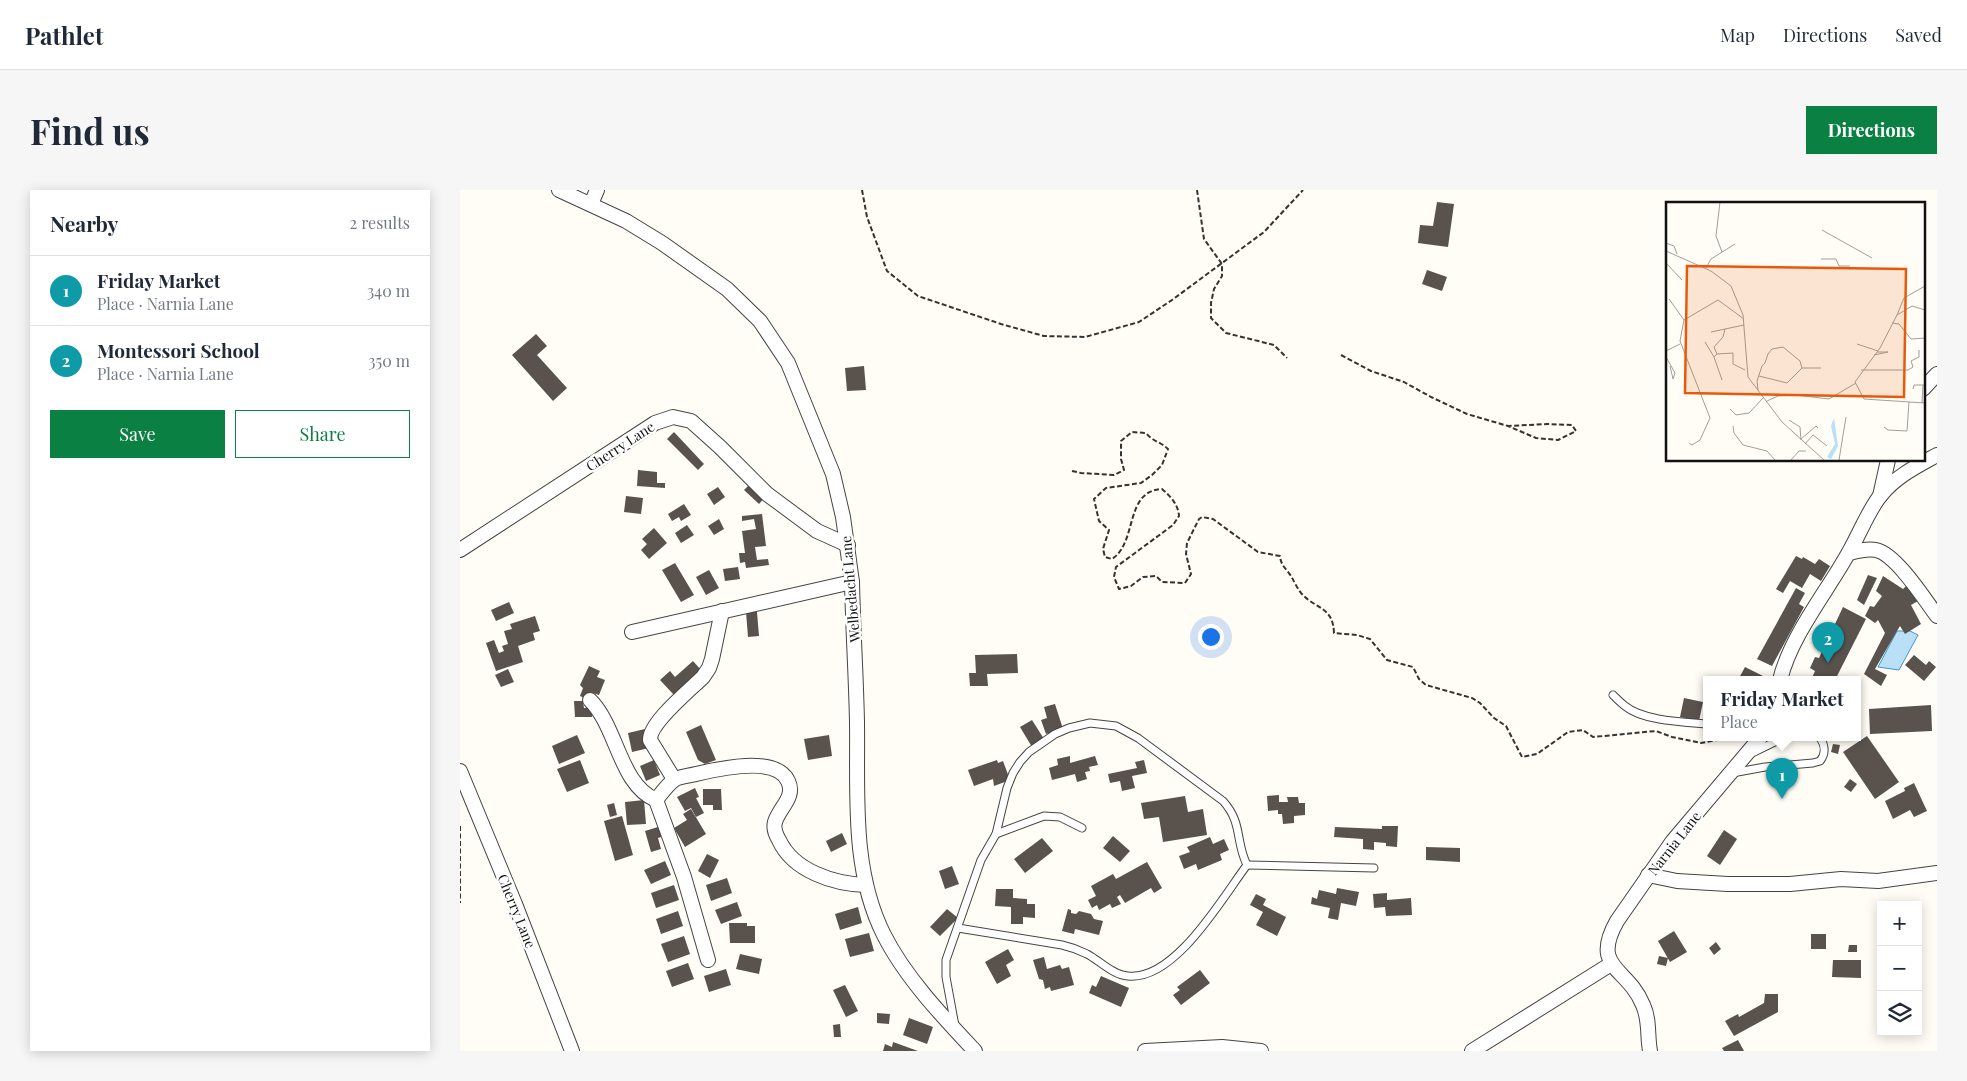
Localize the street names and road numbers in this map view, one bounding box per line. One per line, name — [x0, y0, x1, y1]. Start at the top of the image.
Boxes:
street label: Cherry Lane — [582, 417, 658, 475]
street label: Welbedacht Lane — [836, 535, 864, 644]
street label: Narnia Lane — [1643, 807, 1705, 879]
street label: Cherry Lane — [494, 871, 540, 951]

